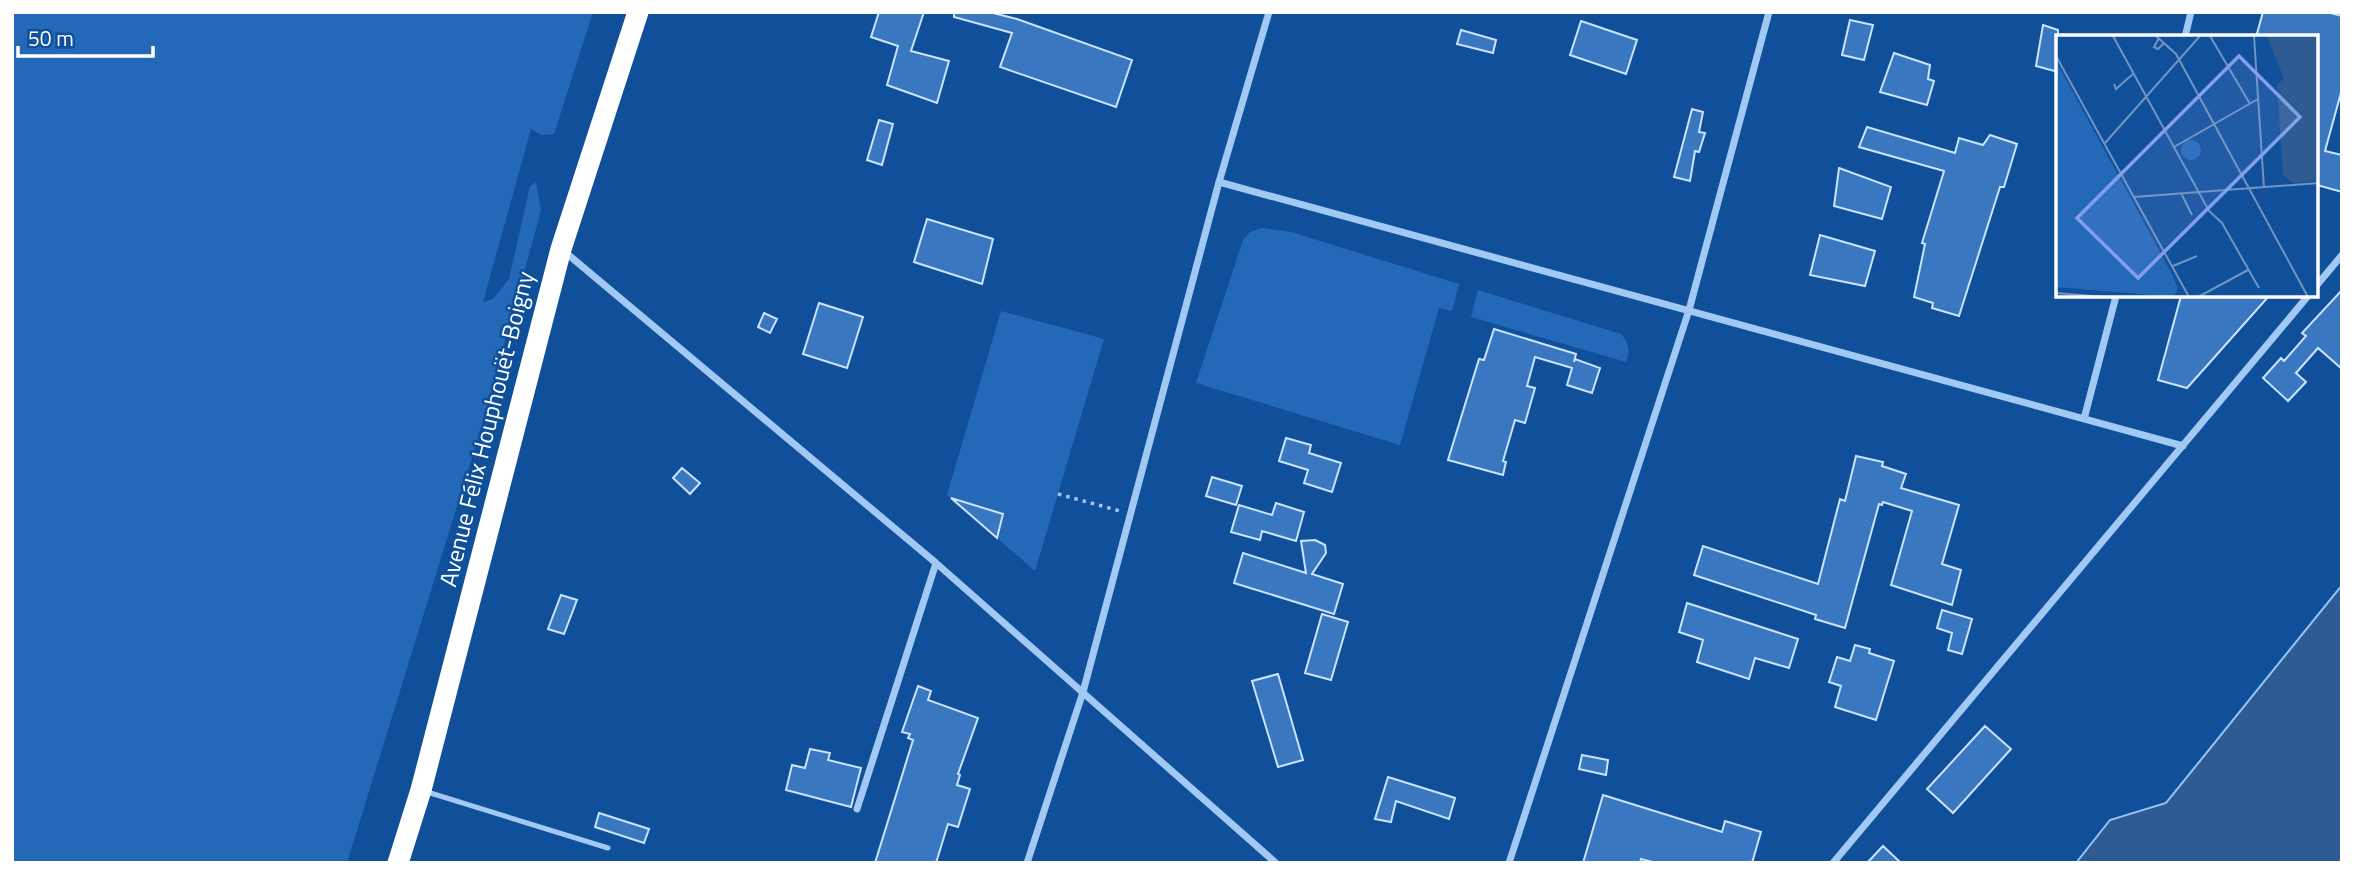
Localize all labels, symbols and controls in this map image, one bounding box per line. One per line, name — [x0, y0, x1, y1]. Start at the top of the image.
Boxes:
scale bar — [18, 14, 152, 58]
text: 50 m — [28, 22, 74, 54]
inset map — [2056, 35, 2319, 298]
street label: Avenue Félix Houphouët-Boigny — [429, 267, 543, 590]

